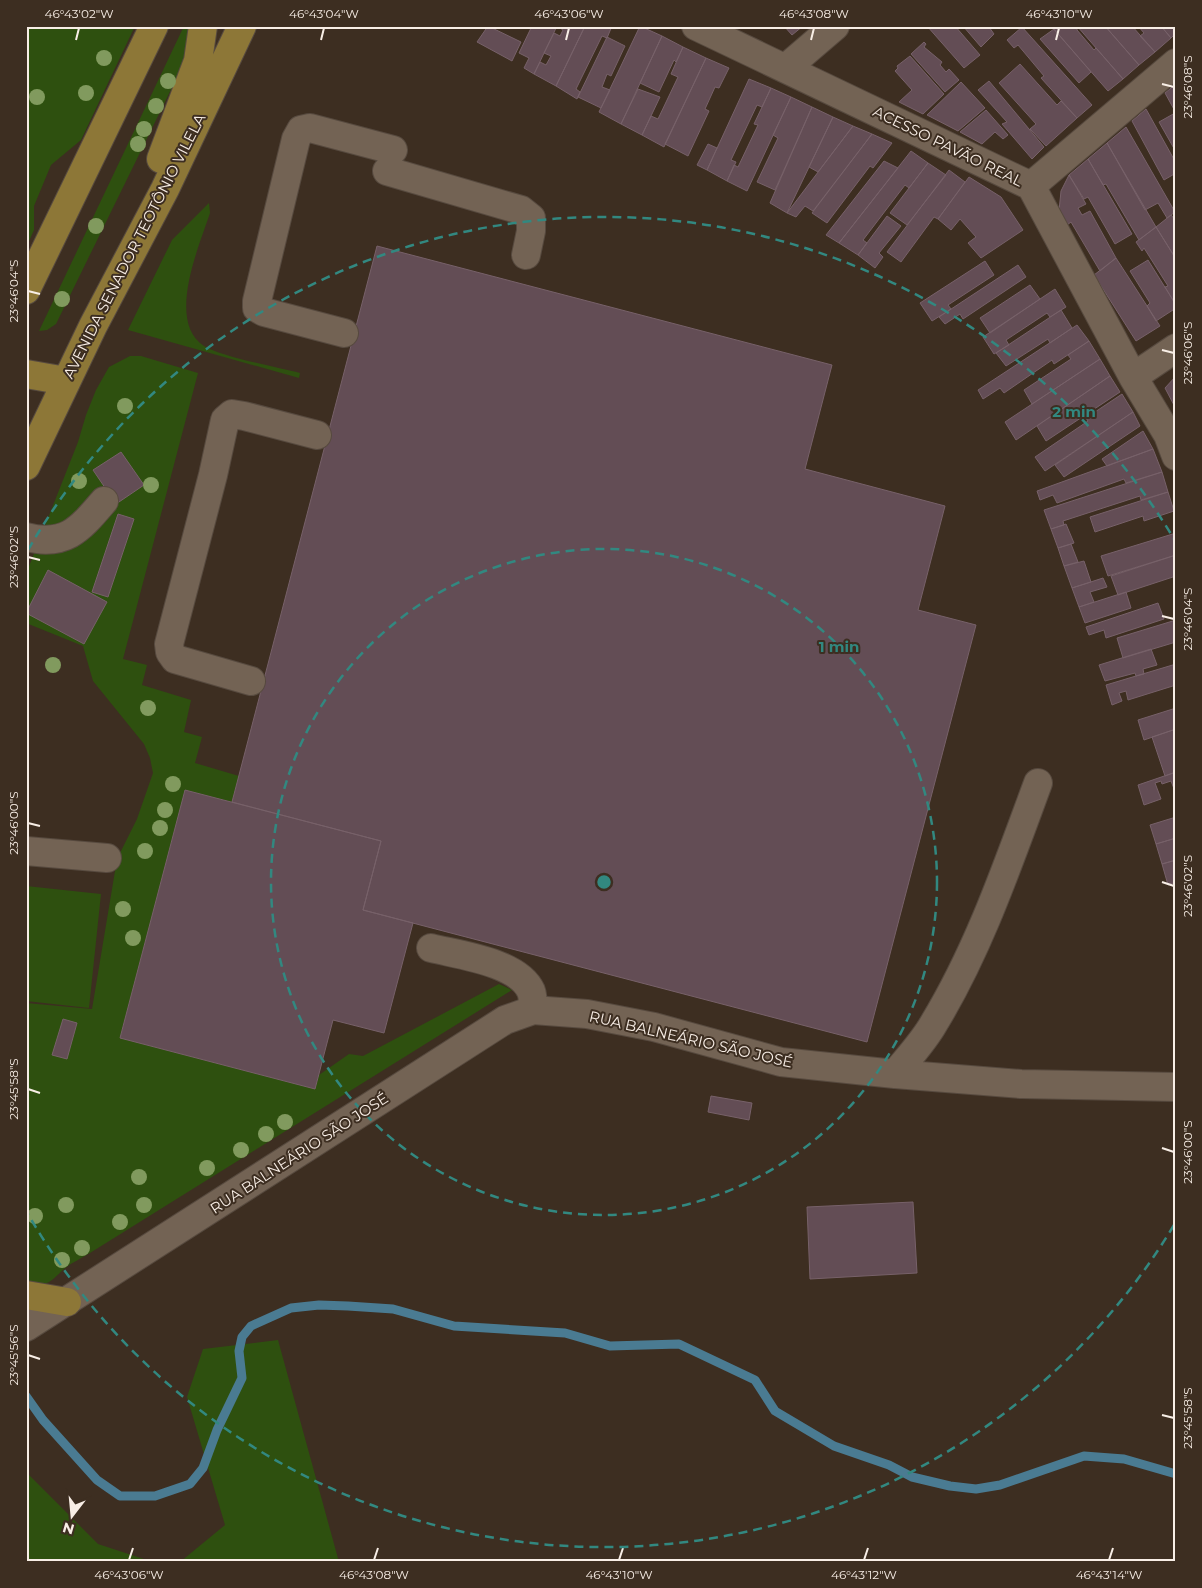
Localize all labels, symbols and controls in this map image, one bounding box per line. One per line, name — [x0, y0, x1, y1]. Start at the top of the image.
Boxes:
text: 46°43'02"W — [44, 6, 114, 21]
text: 46°43'04"W — [289, 6, 359, 21]
text: 46°43'06"W — [534, 6, 604, 21]
text: 46°43'08"W — [779, 6, 849, 21]
text: 46°43'10"W — [1025, 6, 1093, 21]
text: 23°46'08"S — [1180, 55, 1195, 119]
street label: ACESSO PAVÃO REAL — [870, 101, 1026, 191]
street label: AVENIDA SENADOR TEOTÔNIO VILELA — [59, 110, 209, 382]
text: 23°46'04"S — [6, 260, 21, 323]
text: 23°46'06"S — [1180, 322, 1195, 384]
text: 2 min — [1052, 402, 1096, 421]
text: 23°46'02"S — [6, 526, 21, 588]
text: 23°46'04"S — [1180, 588, 1195, 651]
text: 1 min — [819, 637, 859, 656]
text: 23°46'00"S — [6, 791, 21, 855]
text: 23°46'02"S — [1180, 855, 1195, 917]
centre of rings — [595, 873, 613, 891]
street label: RUA BALNEÁRIO SÃO JOSÉ — [587, 1006, 795, 1072]
text: 23°45'58"S — [6, 1058, 21, 1120]
street label: RUA BALNEÁRIO SÃO JOSÉ — [206, 1088, 392, 1218]
text: 23°46'00"S — [1180, 1120, 1195, 1184]
text: 23°45'56"S — [6, 1324, 21, 1386]
text: 23°45'58"S — [1180, 1387, 1195, 1449]
north arrow — [48, 1490, 98, 1540]
text: N — [60, 1518, 76, 1539]
text: 46°43'06"W — [94, 1567, 164, 1582]
text: 46°43'08"W — [339, 1567, 409, 1582]
text: 46°43'10"W — [585, 1567, 653, 1582]
text: 46°43'12"W — [831, 1567, 897, 1582]
text: 46°43'14"W — [1076, 1567, 1142, 1582]

